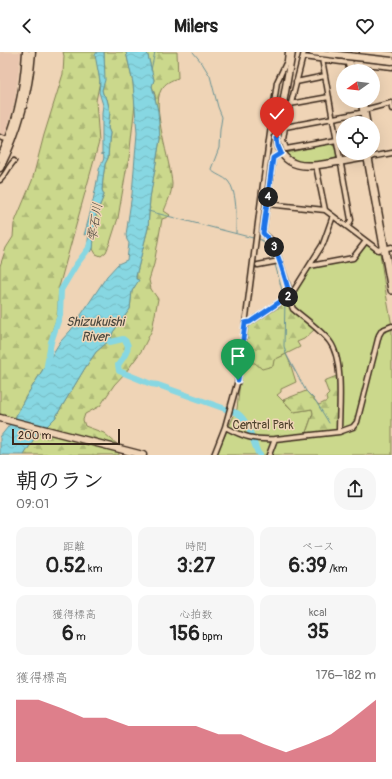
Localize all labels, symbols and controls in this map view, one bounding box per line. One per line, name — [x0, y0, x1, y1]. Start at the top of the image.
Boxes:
icon: back — [16, 15, 38, 37]
text: Milers — [174, 15, 218, 38]
icon: heart — [354, 15, 376, 37]
north arrow — [336, 64, 380, 108]
map controls — [336, 64, 380, 160]
pin — [260, 97, 294, 138]
icon: check — [266, 103, 288, 125]
button: locate — [336, 116, 380, 160]
pin: 4 — [258, 187, 278, 207]
text: 4 — [265, 190, 271, 203]
water label: 雫石川 — [84, 202, 106, 243]
pin: 3 — [264, 237, 284, 257]
text: 3 — [271, 240, 277, 253]
pin: 2 — [278, 287, 298, 307]
text: 2 — [285, 290, 291, 303]
water label: Shizukuishi River — [66, 314, 127, 345]
pin — [221, 339, 255, 380]
icon: arrive — [227, 345, 249, 367]
park label: Central Park — [233, 418, 293, 433]
scale bar — [12, 427, 120, 446]
text: 200 m — [18, 429, 51, 442]
text: 朝のラン — [16, 467, 104, 495]
button: share — [334, 468, 376, 510]
text: 09:01 — [16, 496, 49, 512]
text: 距離 — [63, 540, 85, 553]
text: 時間 — [185, 540, 207, 553]
text: ペース — [302, 540, 334, 553]
text: 0.52 — [46, 553, 86, 578]
text: 3:27 — [177, 553, 215, 578]
text: 6:39 — [288, 553, 327, 578]
text: km — [86, 562, 102, 575]
text: /km — [327, 562, 348, 575]
text: kcal — [309, 606, 327, 619]
text: 獲得標高 — [52, 608, 96, 621]
text: 心拍数 — [180, 608, 213, 621]
text: 35 — [307, 619, 329, 644]
text: 6 — [62, 621, 74, 646]
text: 156 — [169, 621, 200, 646]
text: m — [74, 630, 86, 643]
text: bpm — [200, 630, 223, 643]
text: 176–182 m — [316, 667, 376, 683]
text: 獲得標高 — [16, 670, 68, 686]

